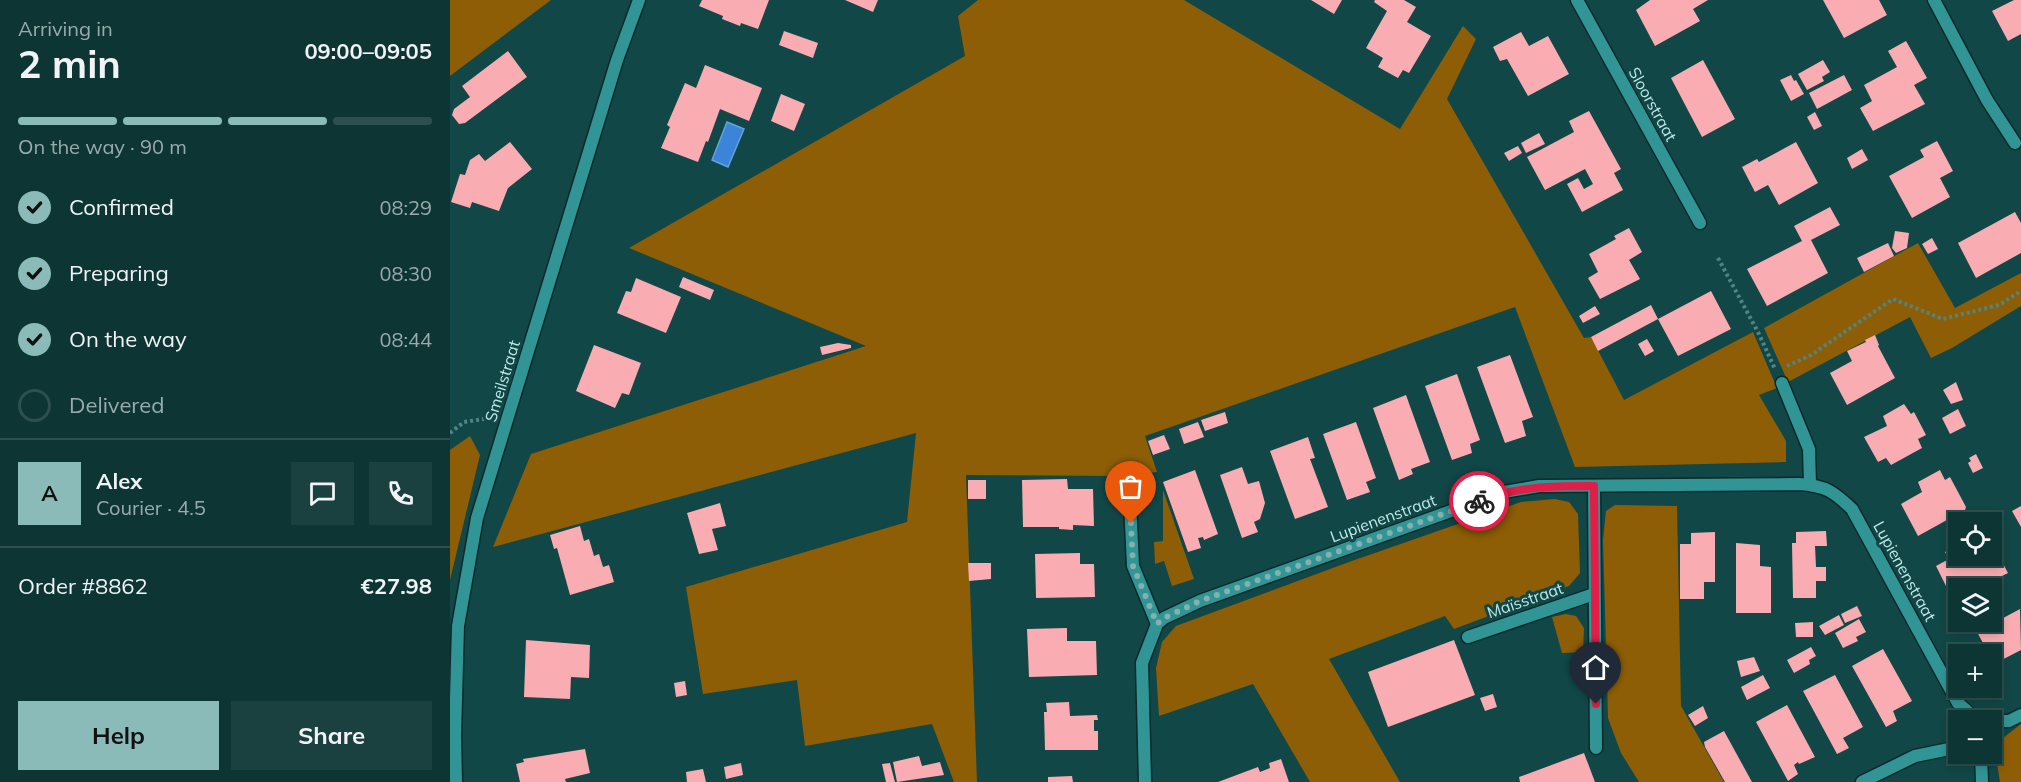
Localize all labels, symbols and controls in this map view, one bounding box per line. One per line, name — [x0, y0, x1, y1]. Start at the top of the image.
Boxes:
text: Arriving in — [18, 16, 113, 41]
text: 09:00–09:05 — [304, 37, 432, 65]
text: 2 min — [18, 39, 121, 88]
street label: Sloorstraat — [1624, 63, 1682, 145]
text: On the way · 90 m — [18, 134, 187, 159]
icon: check — [18, 191, 51, 224]
text: Confirmed — [69, 193, 174, 221]
text: 08:29 — [379, 195, 432, 220]
icon: check — [18, 257, 51, 290]
text: Preparing — [69, 259, 169, 287]
text: 08:30 — [379, 261, 432, 286]
icon: check — [18, 323, 51, 356]
text: On the way — [69, 325, 187, 353]
text: 08:44 — [379, 327, 432, 352]
street label: Smeilstraat — [480, 337, 524, 424]
text: Delivered — [69, 391, 164, 419]
pin — [1105, 461, 1156, 523]
button: chat — [291, 462, 354, 525]
button: phone — [369, 462, 432, 525]
text: Alex — [96, 467, 142, 495]
icon: bag — [1114, 470, 1147, 503]
courier — [1449, 471, 1509, 531]
text: A — [41, 479, 58, 507]
icon: bike — [1463, 485, 1496, 518]
street label: Lupienenstraat — [1327, 489, 1439, 546]
text: Courier · 4.5 — [96, 495, 206, 520]
map controls — [1948, 512, 2002, 764]
button: locate — [1948, 512, 2002, 566]
street label: Lupienenstraat — [1869, 517, 1941, 625]
text: Order #8862 — [18, 572, 148, 600]
text: €27.98 — [361, 572, 432, 600]
street label: Maïsstraat — [1484, 578, 1566, 622]
button: layers — [1948, 578, 2002, 632]
pin — [1570, 642, 1621, 704]
button: + — [1948, 644, 2002, 698]
icon: home — [1579, 651, 1612, 684]
button: Help — [18, 701, 219, 770]
button: Share — [231, 701, 432, 770]
button: − — [1948, 710, 2002, 764]

